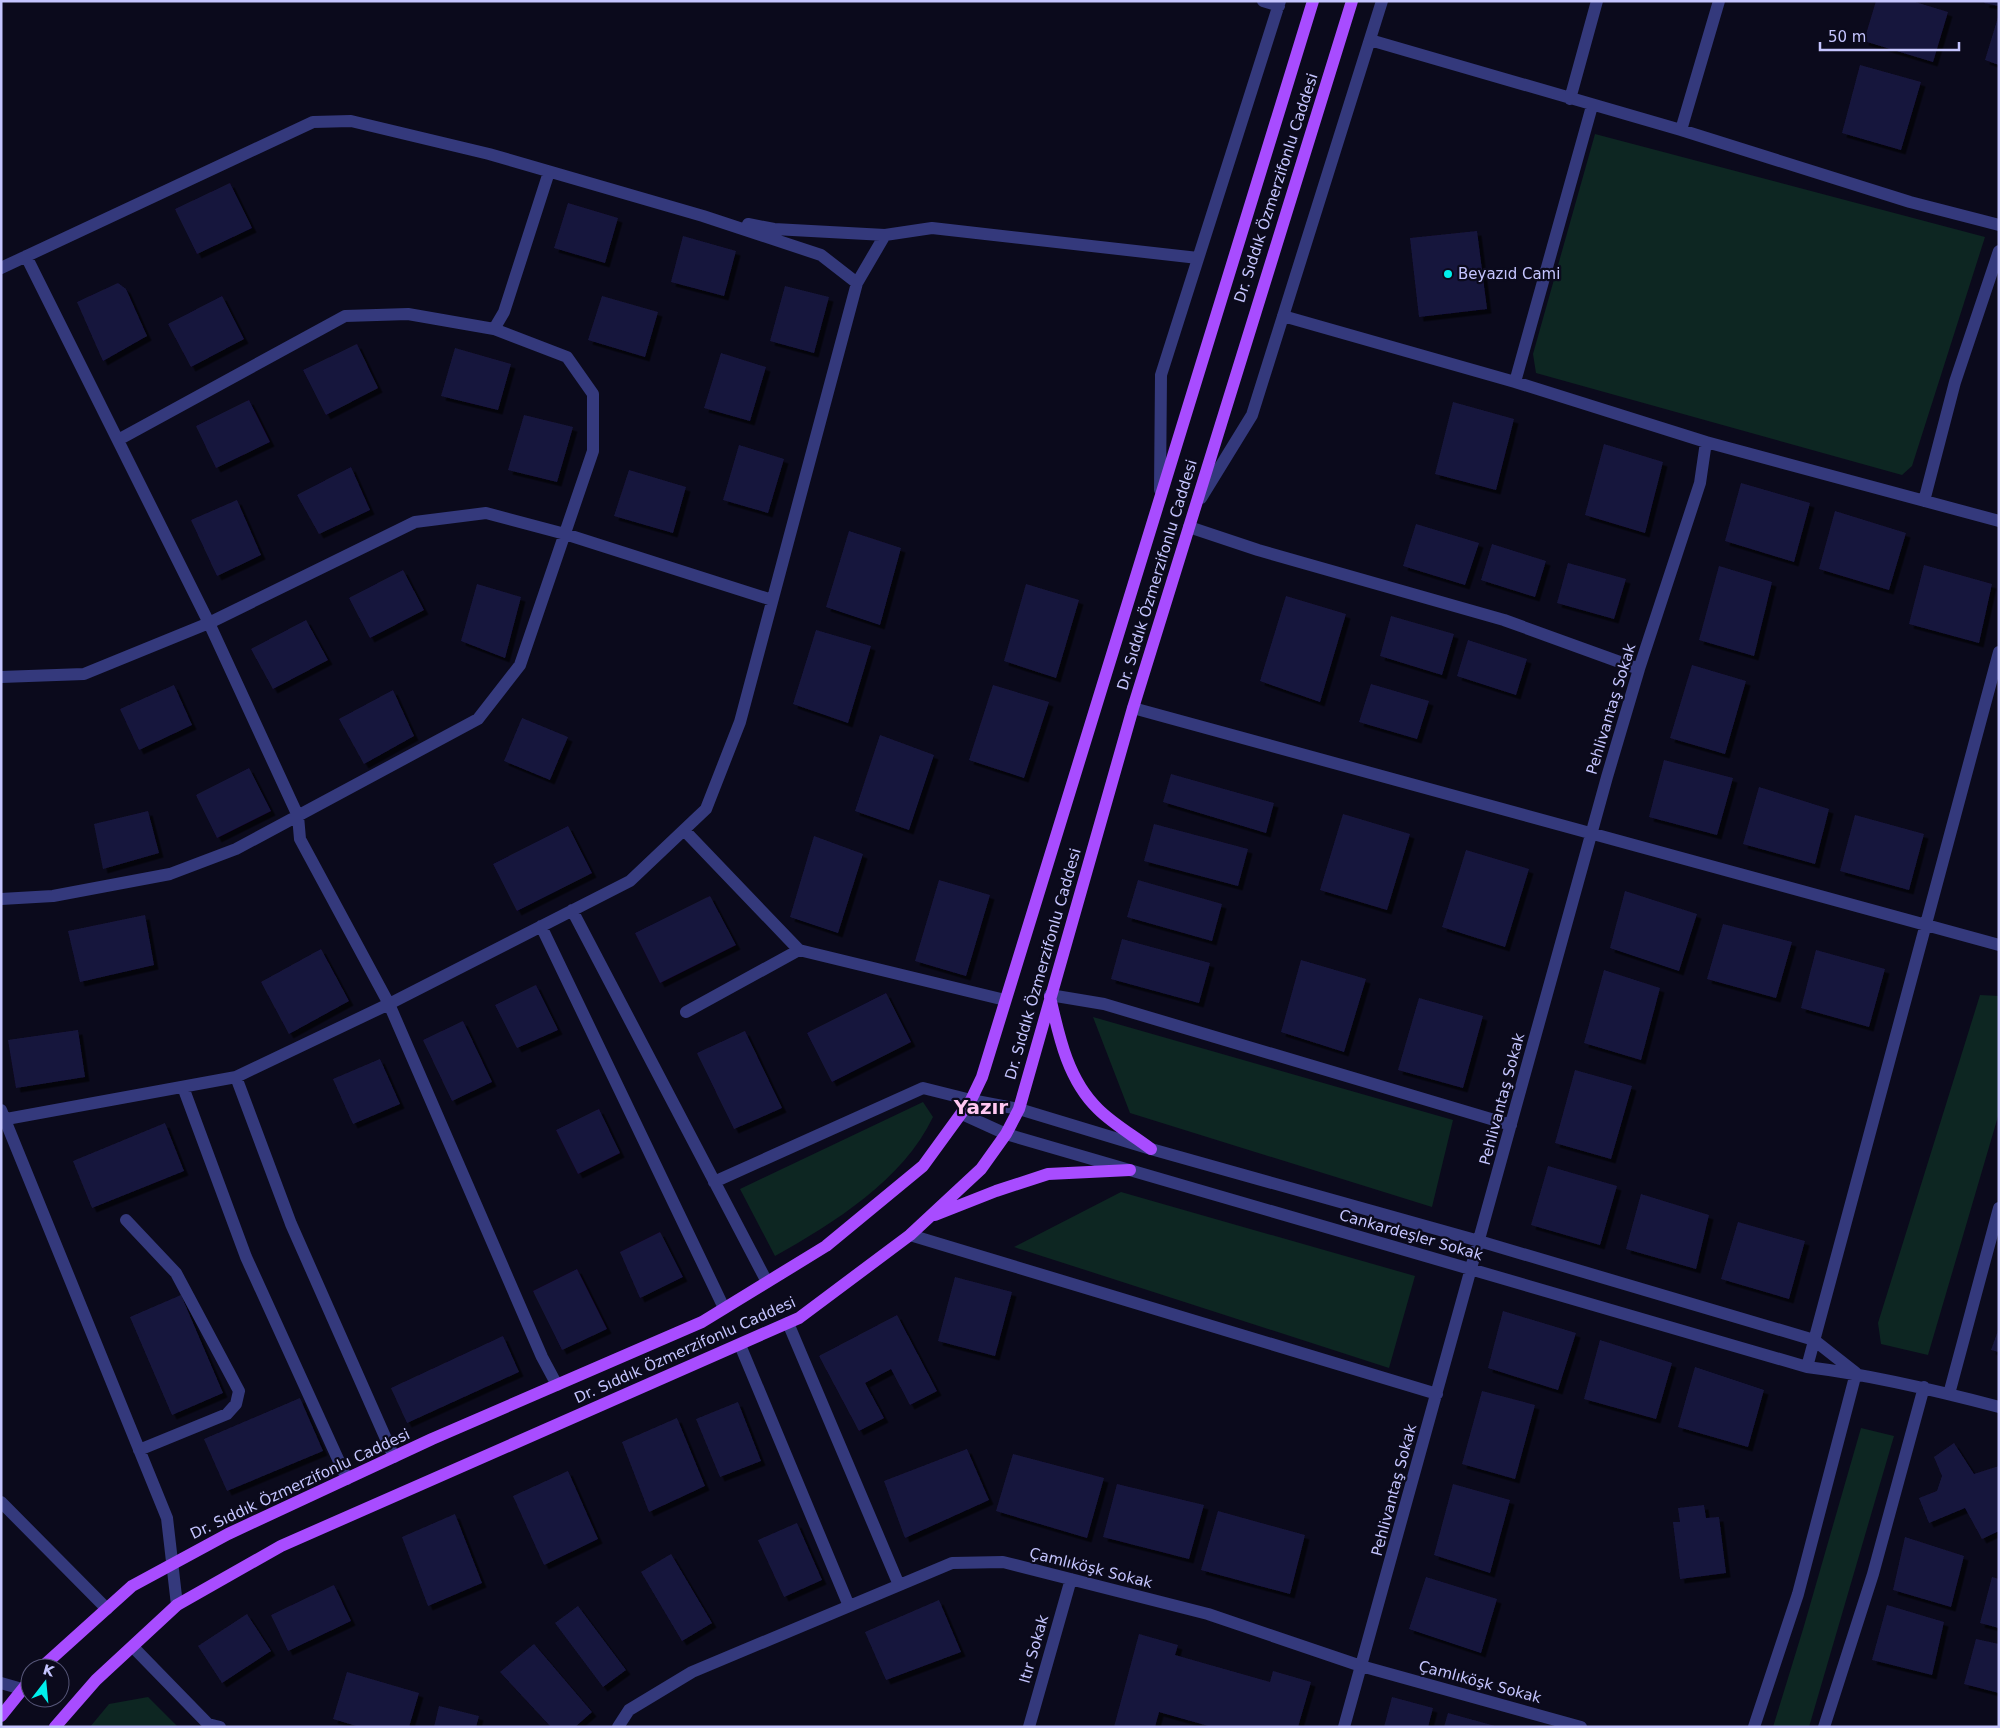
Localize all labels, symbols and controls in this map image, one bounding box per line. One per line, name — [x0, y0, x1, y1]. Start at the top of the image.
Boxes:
scale bar — [1820, 20, 1959, 52]
text: 50 m — [1828, 28, 1866, 46]
street label: Dr. Sıddık Özmerzifonlu Caddesi — [1229, 71, 1322, 305]
place label: Beyazıd Cami — [1458, 265, 1560, 283]
marker: Beyazıd Cami — [1442, 268, 1454, 280]
street label: Dr. Sıddık Özmerzifonlu Caddesi — [1112, 457, 1201, 693]
street label: Pehlivantaş Sokak — [1583, 641, 1640, 777]
street label: Dr. Sıddık Özmerzifonlu Caddesi — [1000, 846, 1085, 1082]
street label: Pehlivantaş Sokak — [1476, 1031, 1528, 1167]
district label: Yazır — [953, 1095, 1008, 1119]
street label: Cankardeşler Sokak — [1337, 1206, 1485, 1264]
street label: Dr. Sıddık Özmerzifonlu Caddesi — [571, 1292, 798, 1407]
street label: Pehlivantaş Sokak — [1368, 1422, 1420, 1558]
street label: Dr. Sıddık Özmerzifonlu Caddesi — [187, 1424, 413, 1543]
street label: Çamlıköşk Sokak — [1028, 1544, 1155, 1592]
street label: Itır Sokak — [1016, 1612, 1052, 1685]
street label: Çamlıköşk Sokak — [1417, 1657, 1544, 1707]
north arrow — [20, 1658, 70, 1708]
text: K — [41, 1661, 57, 1680]

